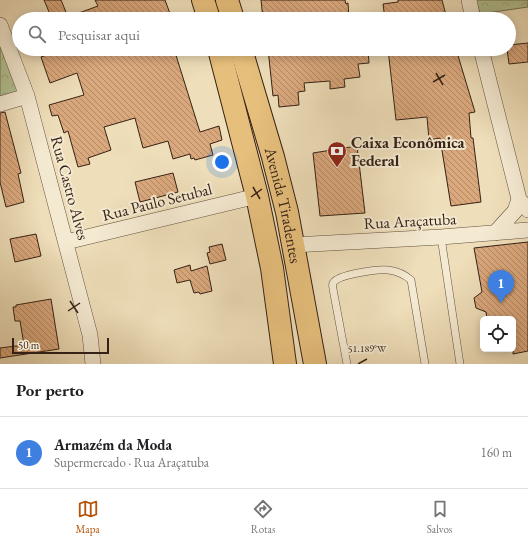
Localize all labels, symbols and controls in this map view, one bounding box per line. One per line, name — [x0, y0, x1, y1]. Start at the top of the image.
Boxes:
search box — [12, 12, 516, 56]
icon: search — [26, 23, 48, 45]
text: Pesquisar aqui — [58, 25, 140, 44]
place label: Caixa Econômica Federal — [351, 132, 465, 171]
street label: Rua Castro Alves — [46, 134, 94, 242]
bank icon: Caixa Econômica Federal — [326, 140, 348, 168]
street label: Avenida Tiradentes — [260, 144, 307, 265]
your location — [212, 152, 232, 172]
street label: Rua Paulo Setubal — [100, 178, 214, 226]
street label: Rua Araçatuba — [363, 208, 457, 234]
pin: 1 — [488, 270, 514, 303]
map controls — [480, 316, 516, 352]
button: locate — [480, 316, 516, 352]
scale bar — [12, 336, 109, 355]
text: 50 m — [18, 338, 39, 352]
text: 51.189°W — [348, 342, 387, 355]
text: Por perto — [16, 379, 84, 401]
text: Armazém da Moda — [54, 435, 172, 454]
text: 1 — [26, 444, 32, 461]
text: 160 m — [481, 444, 512, 461]
text: Supermercado · Rua Araçatuba — [54, 454, 209, 471]
tab: Mapa — [76, 498, 100, 536]
tab: Rotas — [251, 498, 275, 536]
tab: Salvos — [427, 498, 452, 536]

